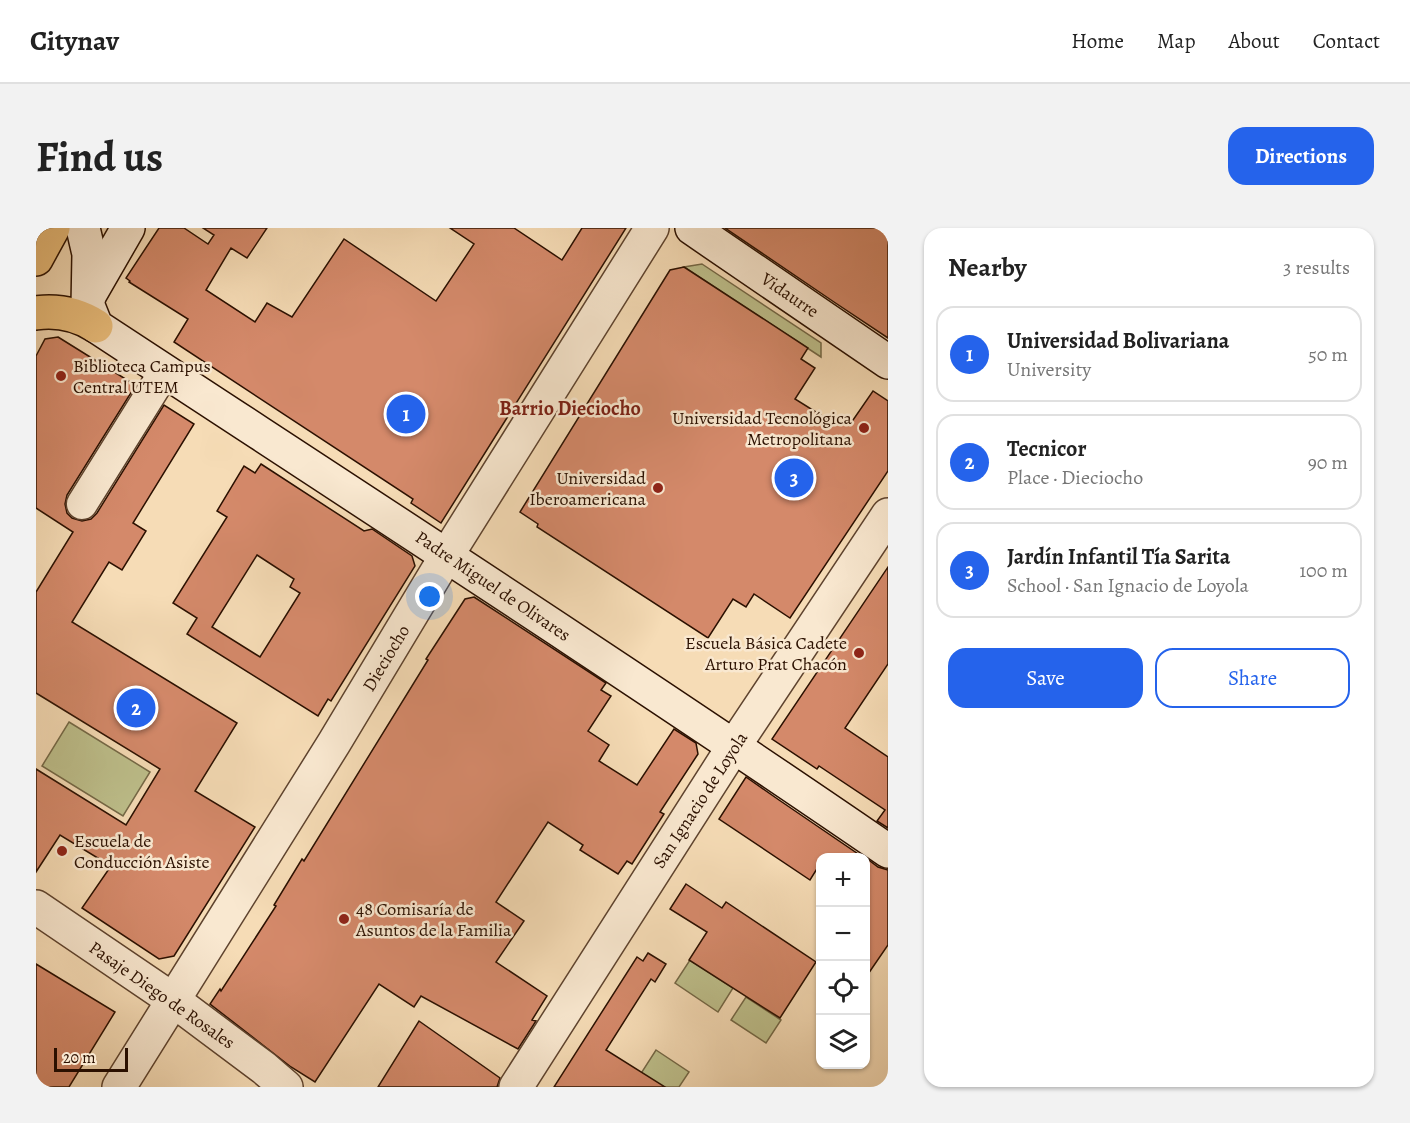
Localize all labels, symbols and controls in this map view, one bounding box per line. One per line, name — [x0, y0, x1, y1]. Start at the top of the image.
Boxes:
text: Citynav — [30, 22, 119, 60]
text: Home — [1071, 27, 1124, 55]
text: Map — [1157, 27, 1195, 55]
text: About — [1228, 27, 1280, 55]
text: Contact — [1313, 27, 1380, 55]
button: Directions — [1228, 127, 1374, 185]
text: Find us — [36, 128, 163, 185]
text: Nearby — [948, 250, 1027, 285]
text: 3 results — [1283, 254, 1350, 281]
street label: Vidaurre — [756, 266, 824, 323]
text: Universidad Bolivariana — [1007, 326, 1229, 356]
text: 1 — [966, 341, 973, 368]
text: 50 m — [1308, 341, 1348, 368]
place label: Biblioteca Campus Central UTEM — [73, 354, 211, 399]
text: University — [1007, 356, 1091, 383]
marker: Biblioteca Campus Central UTEM — [54, 369, 68, 383]
pin: 1 — [386, 392, 425, 436]
district label: Barrio Dieciocho — [499, 395, 641, 422]
place label: Universidad Tecnológica Metropolitana — [672, 406, 853, 451]
marker: Universidad Tecnológica Metropolitana — [857, 421, 871, 435]
text: Tecnicor — [1007, 434, 1086, 464]
text: 2 — [965, 449, 974, 476]
text: 90 m — [1308, 449, 1348, 476]
pin: 3 — [774, 456, 813, 500]
text: Place · Dieciocho — [1007, 464, 1143, 491]
place label: Universidad Iberoamericana — [529, 466, 647, 511]
marker: Universidad Iberoamericana — [651, 481, 665, 495]
street label: Padre Miguel de Olivares — [411, 525, 575, 647]
text: Jardín Infantil Tía Sarita — [1007, 542, 1230, 572]
text: 3 — [965, 557, 974, 584]
text: 100 m — [1299, 557, 1348, 584]
text: School · San Ignacio de Loyola — [1007, 572, 1249, 599]
your location — [415, 582, 444, 611]
street label: Dieciocho — [357, 620, 415, 696]
place label: Escuela Básica Cadete Arturo Prat Chacón — [685, 631, 847, 676]
marker: Escuela Básica Cadete Arturo Prat Chacón — [852, 646, 866, 660]
button: Save — [948, 648, 1143, 708]
button: Share — [1155, 648, 1350, 708]
pin: 2 — [116, 686, 156, 730]
street label: San Ignacio de Loyola — [647, 727, 753, 873]
place label: Escuela de Conducción Asiste — [74, 829, 210, 874]
marker: Escuela de Conducción Asiste — [55, 844, 69, 858]
map controls — [816, 853, 870, 1069]
button: + — [816, 853, 870, 907]
place label: 48 Comisaría de Asuntos de la Familia — [355, 897, 512, 942]
button: − — [816, 907, 870, 961]
marker: 48 Comisaría de Asuntos de la Familia — [337, 912, 351, 926]
street label: Pasaje Diego de Rosales — [84, 936, 240, 1054]
button: locate — [816, 961, 870, 1015]
button: layers — [816, 1015, 870, 1069]
scale bar — [54, 1045, 128, 1072]
text: 20 m — [63, 1047, 96, 1069]

